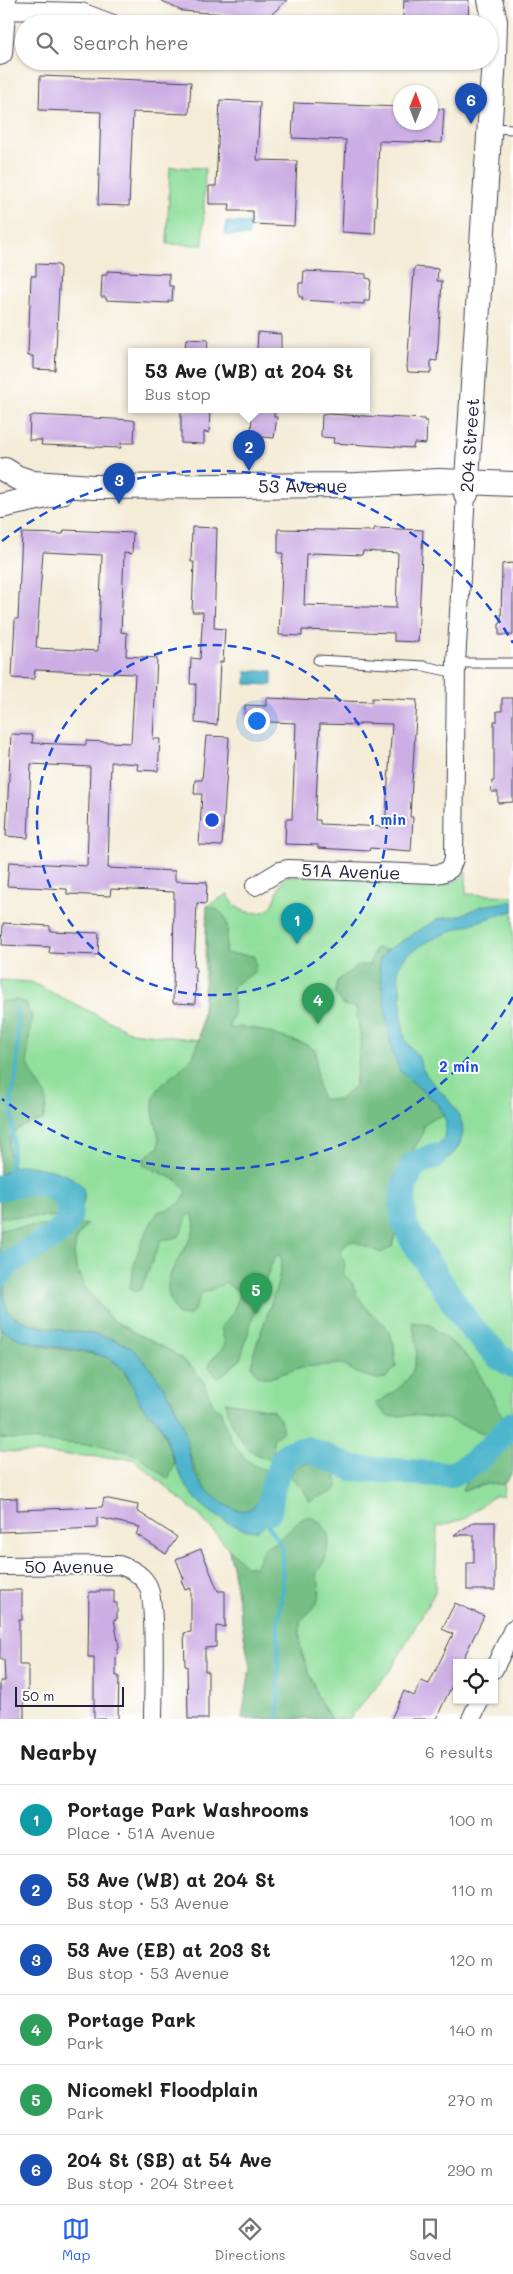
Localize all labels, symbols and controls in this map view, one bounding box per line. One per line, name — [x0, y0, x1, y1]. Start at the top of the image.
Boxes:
search box — [15, 15, 498, 70]
icon: search — [33, 29, 61, 57]
text: Search here — [73, 30, 189, 55]
pin: 6 — [455, 83, 487, 124]
north arrow — [393, 85, 438, 130]
popup — [128, 348, 370, 413]
text: 53 Ave (WB) at 204 St — [145, 358, 353, 383]
text: Bus stop — [145, 383, 211, 404]
street label: 204 Street — [454, 397, 484, 493]
pin: 2 — [233, 430, 265, 471]
pin: 3 — [103, 463, 135, 504]
street label: 53 Avenue — [258, 473, 347, 498]
your location — [244, 708, 270, 734]
text: 1 min — [368, 809, 406, 829]
centre of rings — [203, 811, 221, 829]
street label: 51A Avenue — [301, 857, 401, 885]
pin: 1 — [281, 903, 313, 944]
pin: 4 — [302, 983, 334, 1024]
text: 2 min — [439, 1056, 479, 1076]
pin: 5 — [240, 1273, 272, 1314]
street label: 50 Avenue — [24, 1554, 114, 1578]
map controls — [453, 1659, 498, 1704]
button: locate — [453, 1659, 498, 1704]
scale bar — [15, 1684, 124, 1707]
text: 50 m — [22, 1686, 54, 1705]
text: Nearby — [20, 1738, 97, 1765]
text: 6 results — [425, 1741, 493, 1762]
text: Portage Park Washrooms — [67, 1797, 309, 1822]
text: 1 — [32, 1809, 40, 1830]
text: 100 m — [448, 1809, 493, 1830]
text: Place · 51A Avenue — [67, 1822, 215, 1843]
text: 53 Ave (WB) at 204 St — [67, 1867, 275, 1892]
text: 2 — [32, 1879, 40, 1900]
text: 110 m — [451, 1879, 493, 1900]
text: Bus stop · 53 Avenue — [67, 1892, 229, 1913]
text: 53 Ave (EB) at 203 St — [67, 1937, 271, 1962]
text: 3 — [31, 1949, 41, 1970]
text: 120 m — [449, 1949, 493, 1970]
text: Bus stop · 53 Avenue — [67, 1962, 229, 1983]
text: Portage Park — [67, 2007, 196, 2032]
text: 4 — [31, 2019, 41, 2040]
text: 140 m — [449, 2019, 493, 2040]
text: Park — [67, 2032, 103, 2053]
text: Nicomekl Floodplain — [67, 2077, 258, 2102]
text: 5 — [31, 2089, 41, 2110]
text: 270 m — [447, 2089, 493, 2110]
text: Park — [67, 2102, 103, 2123]
text: 204 St (SB) at 54 Ave — [67, 2147, 272, 2172]
text: 6 — [31, 2159, 41, 2180]
text: 290 m — [447, 2159, 493, 2180]
text: Bus stop · 204 Street — [67, 2172, 234, 2193]
tab: Map — [62, 2215, 90, 2264]
tab: Directions — [214, 2215, 286, 2264]
tab: Saved — [409, 2215, 451, 2264]

